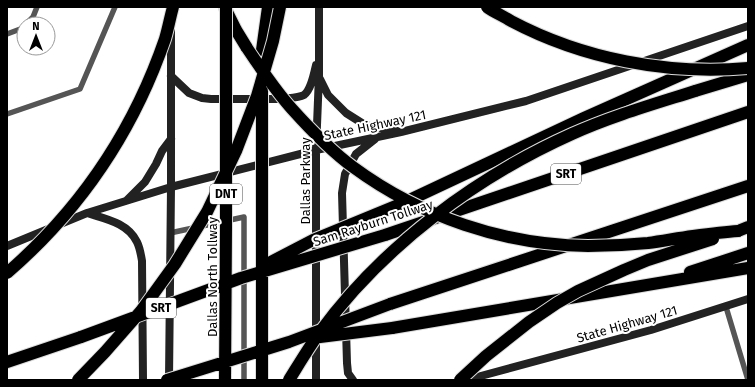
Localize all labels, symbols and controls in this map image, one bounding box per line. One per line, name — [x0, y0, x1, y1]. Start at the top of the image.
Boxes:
north arrow — [16, 16, 56, 56]
text: N — [32, 20, 40, 33]
street label: State Highway 121 — [323, 107, 427, 143]
street label: Dallas Parkway — [298, 137, 313, 225]
road number: SRT — [551, 164, 581, 184]
road number: DNT — [210, 184, 242, 204]
street label: Sam Rayburn Tollway — [311, 196, 435, 249]
street label: Dallas North Tollway — [205, 216, 220, 337]
road number: SRT — [146, 298, 176, 318]
street label: State Highway 121 — [575, 302, 679, 346]

